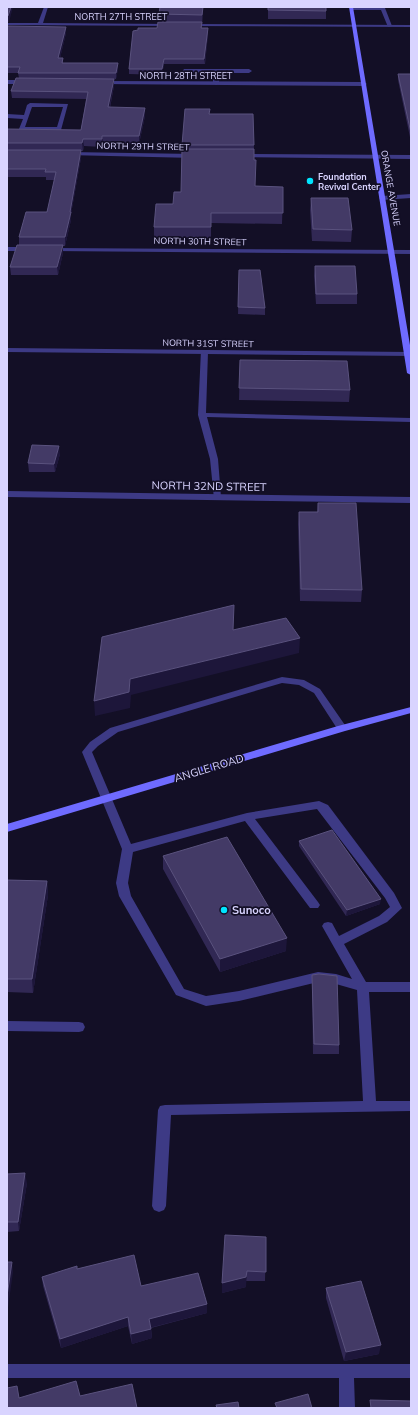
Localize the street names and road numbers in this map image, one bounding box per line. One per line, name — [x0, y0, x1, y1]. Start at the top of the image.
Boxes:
street label: NORTH 27TH STREET — [75, 11, 168, 22]
street label: NORTH 28TH STREET — [140, 70, 233, 81]
street label: NORTH 29TH STREET — [96, 140, 190, 152]
street label: ORANGE AVENUE — [379, 149, 403, 227]
street label: NORTH 30TH STREET — [153, 235, 247, 247]
street label: NORTH 31ST STREET — [162, 337, 254, 349]
street label: NORTH 32ND STREET — [151, 478, 267, 494]
street label: ANGLE ROAD — [173, 751, 245, 785]

